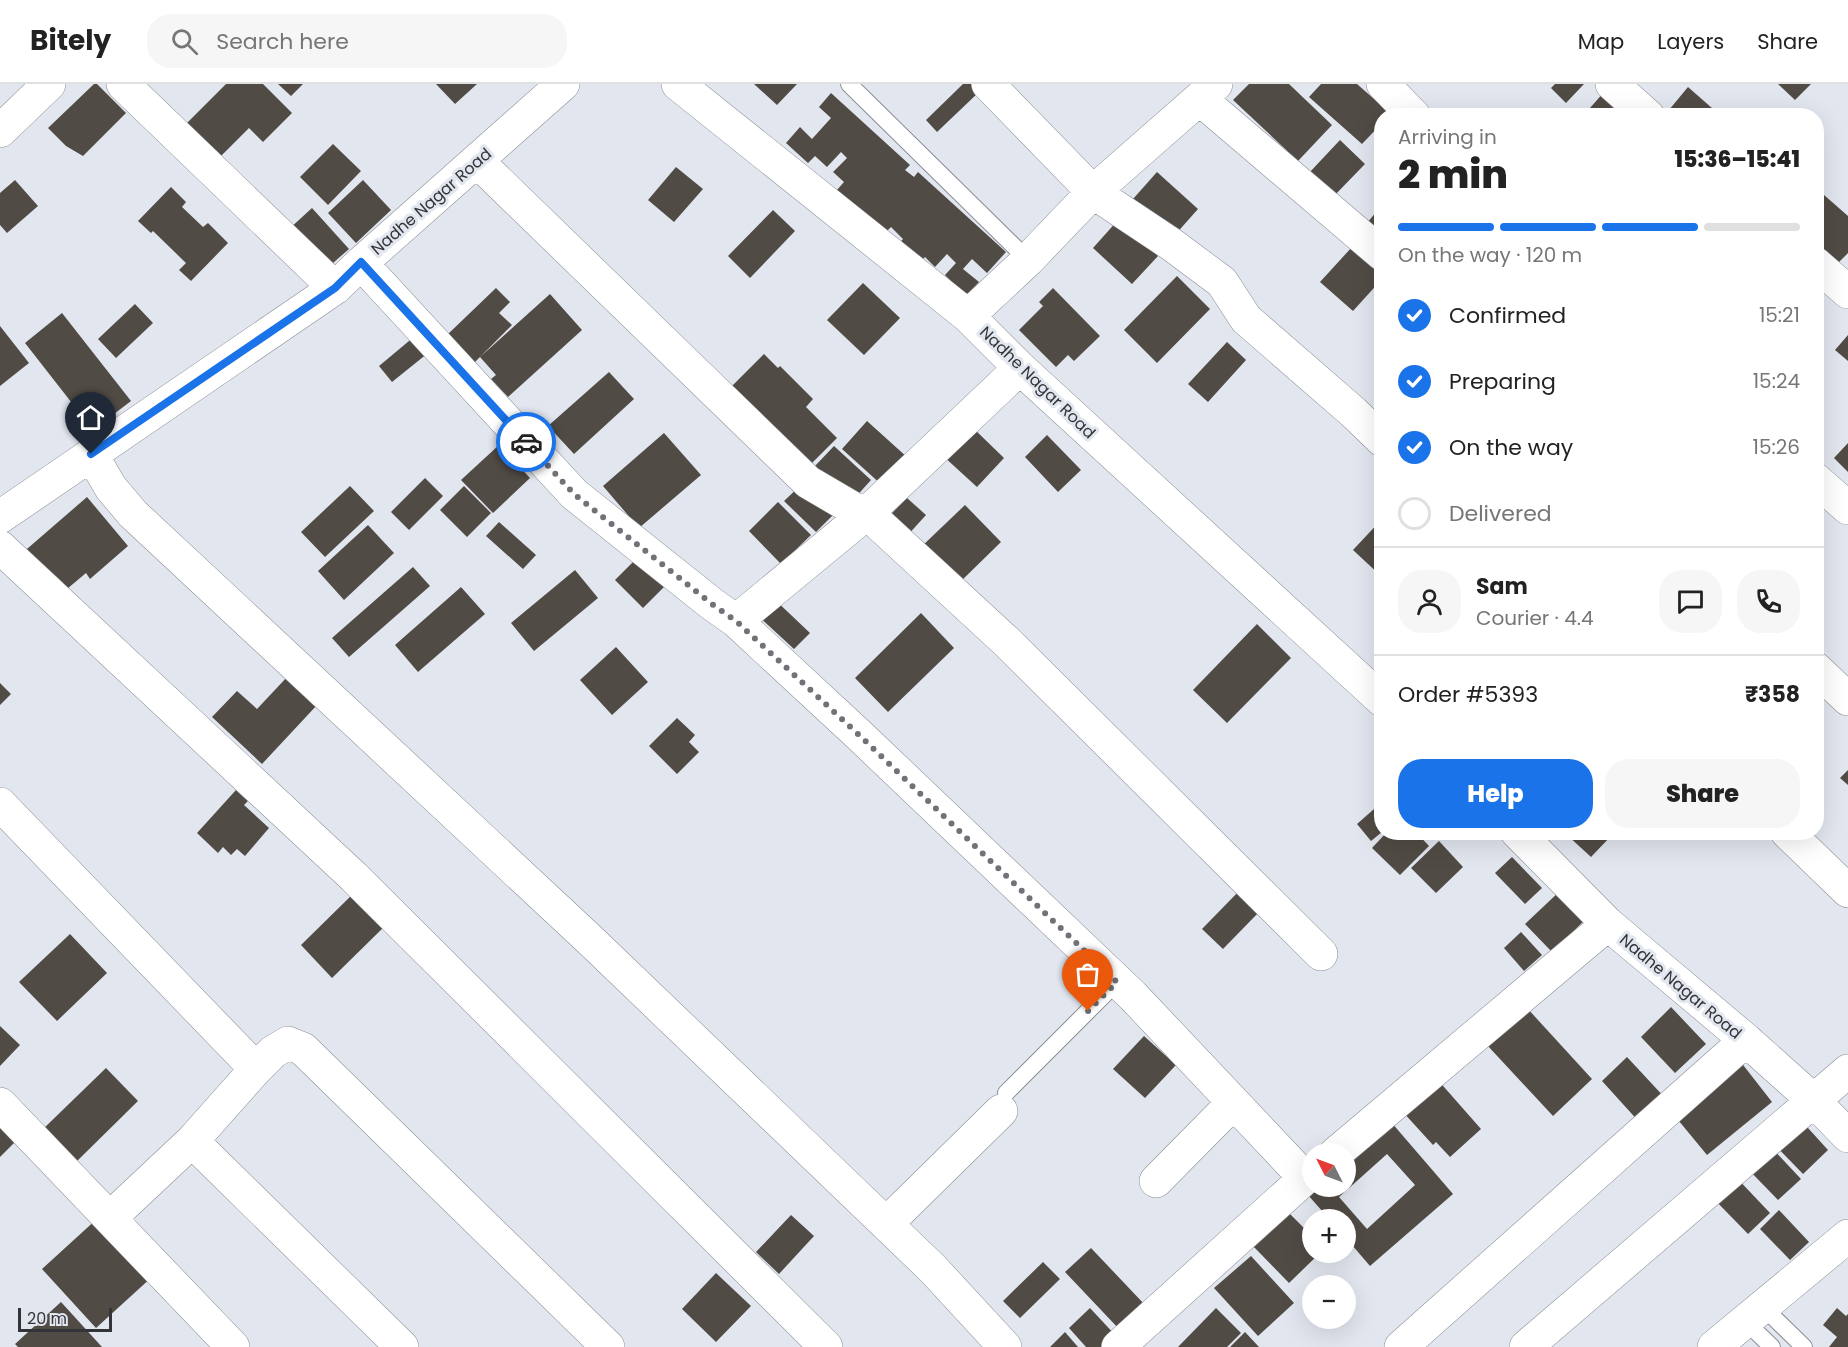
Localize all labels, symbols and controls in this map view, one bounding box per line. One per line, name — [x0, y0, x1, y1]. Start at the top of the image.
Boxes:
search box — [147, 14, 567, 68]
text: Bitely — [30, 21, 111, 60]
icon: search — [168, 25, 201, 58]
text: Search here — [216, 26, 349, 57]
text: Map — [1578, 27, 1624, 56]
text: Layers — [1657, 27, 1724, 56]
text: Share — [1757, 27, 1818, 56]
text: Arriving in — [1398, 123, 1497, 151]
street label: Nadhe Nagar Road — [366, 143, 497, 260]
text: 15:36–15:41 — [1675, 144, 1800, 175]
text: 2 min — [1398, 147, 1508, 202]
text: On the way · 120 m — [1398, 241, 1582, 269]
icon: check — [1398, 299, 1431, 332]
text: Confirmed — [1449, 300, 1566, 331]
text: 15:21 — [1759, 301, 1800, 329]
street label: Nadhe Nagar Road — [975, 321, 1101, 444]
icon: check — [1398, 365, 1431, 398]
text: Preparing — [1449, 366, 1556, 397]
text: 15:24 — [1753, 367, 1800, 395]
pin — [65, 392, 116, 454]
icon: home — [74, 401, 107, 434]
courier — [496, 412, 556, 472]
icon: car — [510, 426, 543, 459]
icon: check — [1398, 431, 1431, 464]
text: On the way — [1449, 432, 1573, 463]
text: 15:26 — [1753, 433, 1800, 461]
text: Delivered — [1449, 498, 1552, 529]
button: person — [1398, 570, 1461, 633]
button: chat — [1659, 570, 1722, 633]
button: phone — [1737, 570, 1800, 633]
text: Sam — [1476, 571, 1528, 602]
text: Courier · 4.4 — [1476, 604, 1594, 632]
text: Order #5393 — [1398, 679, 1538, 710]
text: ₹358 — [1745, 679, 1800, 710]
button: Help — [1398, 759, 1593, 828]
button: Share — [1605, 759, 1800, 828]
street label: Nadhe Nagar Road — [1615, 928, 1747, 1044]
pin — [1062, 949, 1113, 1011]
icon: bag — [1071, 958, 1104, 991]
north arrow — [1302, 1143, 1356, 1197]
map controls — [1302, 1143, 1356, 1329]
button: + — [1302, 1209, 1356, 1263]
button: − — [1302, 1275, 1356, 1329]
scale bar — [18, 1305, 112, 1332]
text: 20 m — [27, 1307, 67, 1330]

